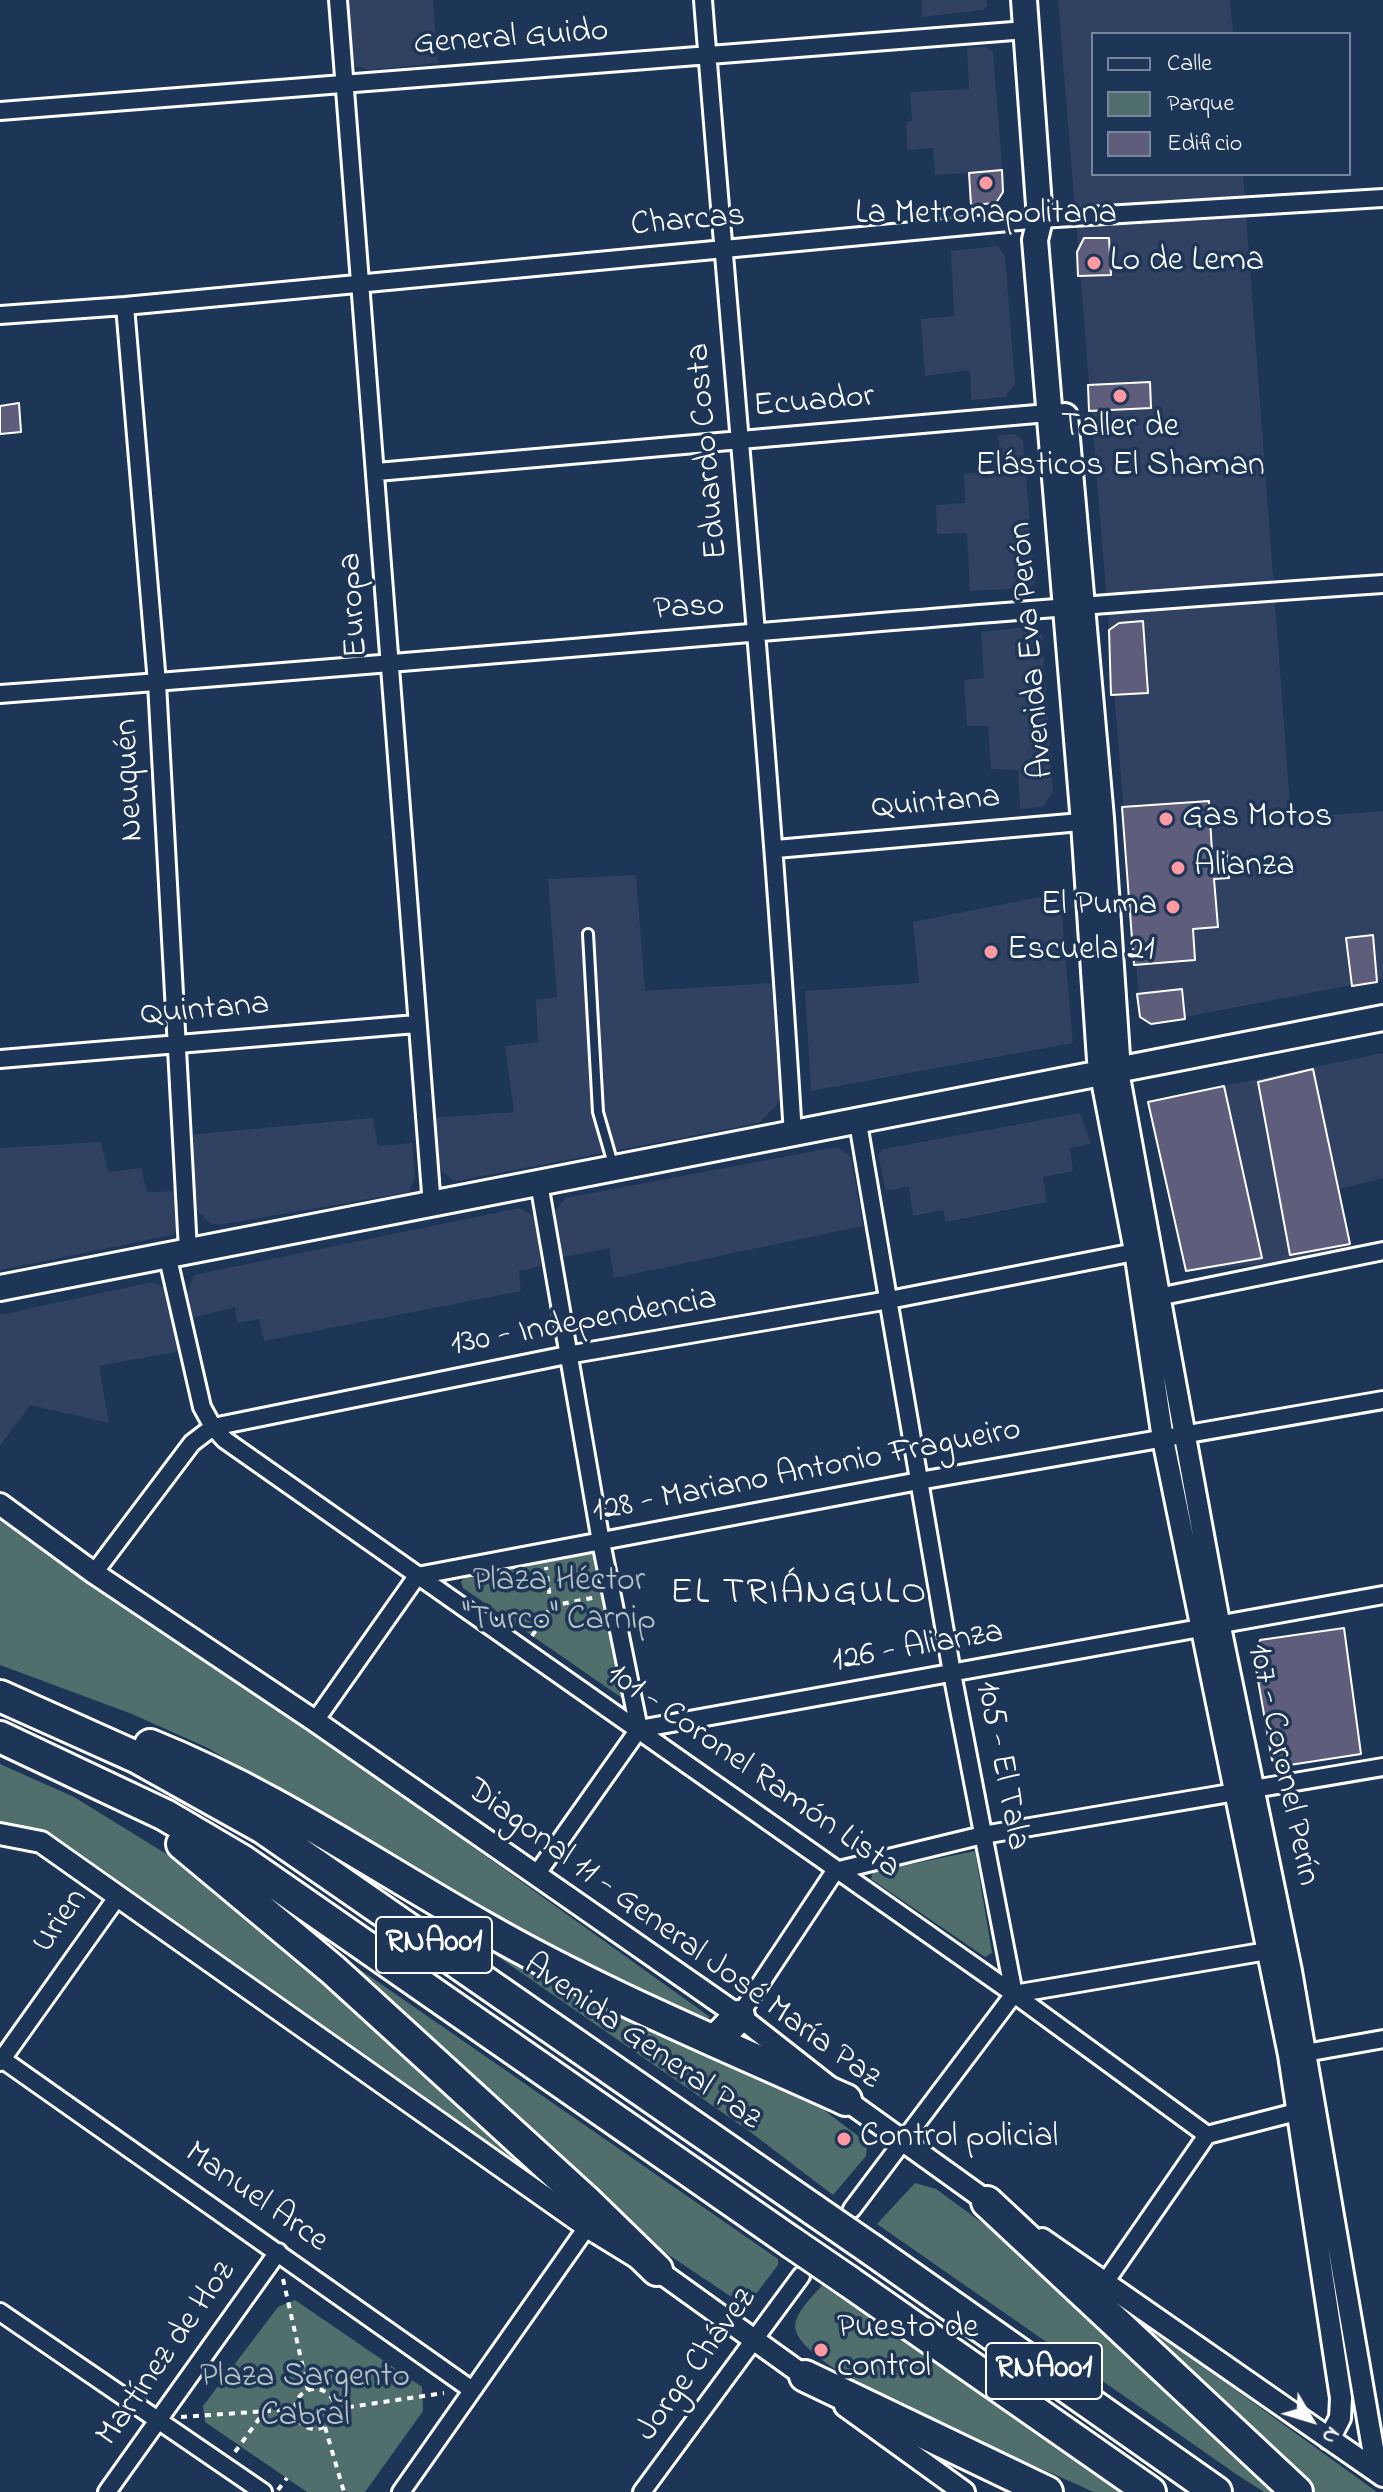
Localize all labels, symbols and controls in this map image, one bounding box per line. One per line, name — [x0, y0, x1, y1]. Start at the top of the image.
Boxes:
street label: General Guido — [412, 13, 610, 67]
legend — [1091, 32, 1351, 176]
text: Calle — [1167, 47, 1212, 82]
text: Parque — [1167, 87, 1234, 122]
text: Edificio — [1167, 127, 1242, 162]
marker: La Metronapolitana — [977, 174, 995, 192]
place label: La Metronapolitana — [855, 196, 1117, 236]
street label: Charcas — [629, 198, 747, 248]
place label: Lo de Lema — [1110, 243, 1264, 283]
marker: Lo de Lema — [1085, 254, 1103, 272]
street label: Eduardo Costa — [680, 341, 740, 561]
street label: Ecuador — [752, 378, 876, 430]
marker: Taller de Elásticos El Shaman — [1111, 387, 1129, 405]
place label: Taller de Elásticos El Shaman — [975, 409, 1265, 488]
street label: Avenida Eva Perón — [1002, 520, 1066, 780]
street label: Europa — [332, 551, 380, 659]
street label: Paso — [652, 587, 726, 633]
street label: Neuquén — [108, 718, 156, 842]
street label: Quintana — [870, 779, 1002, 831]
place label: Gas Motos — [1182, 799, 1332, 839]
marker: Gas Motos — [1157, 810, 1175, 828]
place label: Alianza — [1194, 848, 1295, 888]
marker: Alianza — [1169, 859, 1187, 877]
place label: El Puma — [1040, 887, 1157, 927]
marker: El Puma — [1164, 898, 1182, 916]
place label: Escuela 21 — [1007, 932, 1155, 972]
marker: Escuela 21 — [982, 943, 1000, 961]
street label: Quintana — [139, 986, 271, 1038]
street label: 130 - Independencia — [448, 1281, 720, 1367]
street label: 128 - Mariano Antonio Fragueiro — [589, 1411, 1025, 1535]
park label: Plaza Héctor "Turco" Carnip — [462, 1563, 656, 1642]
district label: EL TRIÁNGULO — [670, 1573, 928, 1619]
street label: 126 - Alianza — [829, 1614, 1007, 1684]
street label: 107 - Coronel Perín — [1235, 1640, 1327, 1890]
street label: 101 - Coronel Ramón Lista — [597, 1656, 907, 1890]
street label: 105 - El Tala — [964, 1678, 1036, 1854]
street label: Diagonal 11 - General José María Paz — [457, 1772, 887, 2100]
street label: Urien — [25, 1882, 99, 1962]
road number: RNA001 — [376, 1917, 492, 1973]
street label: Avenida General Paz — [514, 1947, 768, 2141]
place label: Control policial — [860, 2119, 1058, 2159]
marker: Control policial — [835, 2130, 853, 2148]
street label: Manuel Arce — [175, 2135, 335, 2263]
street label: Martínez de Hoz — [89, 2255, 247, 2455]
street label: Jorge Chávez — [629, 2281, 767, 2451]
place label: Puesto de control — [837, 2310, 978, 2390]
marker: Puesto de control — [812, 2341, 830, 2359]
road number: RNA001 — [986, 2343, 1102, 2399]
park label: Plaza Sargento Cabral — [200, 2359, 410, 2438]
north arrow — [1271, 2380, 1351, 2460]
text: N — [1313, 2419, 1347, 2450]

